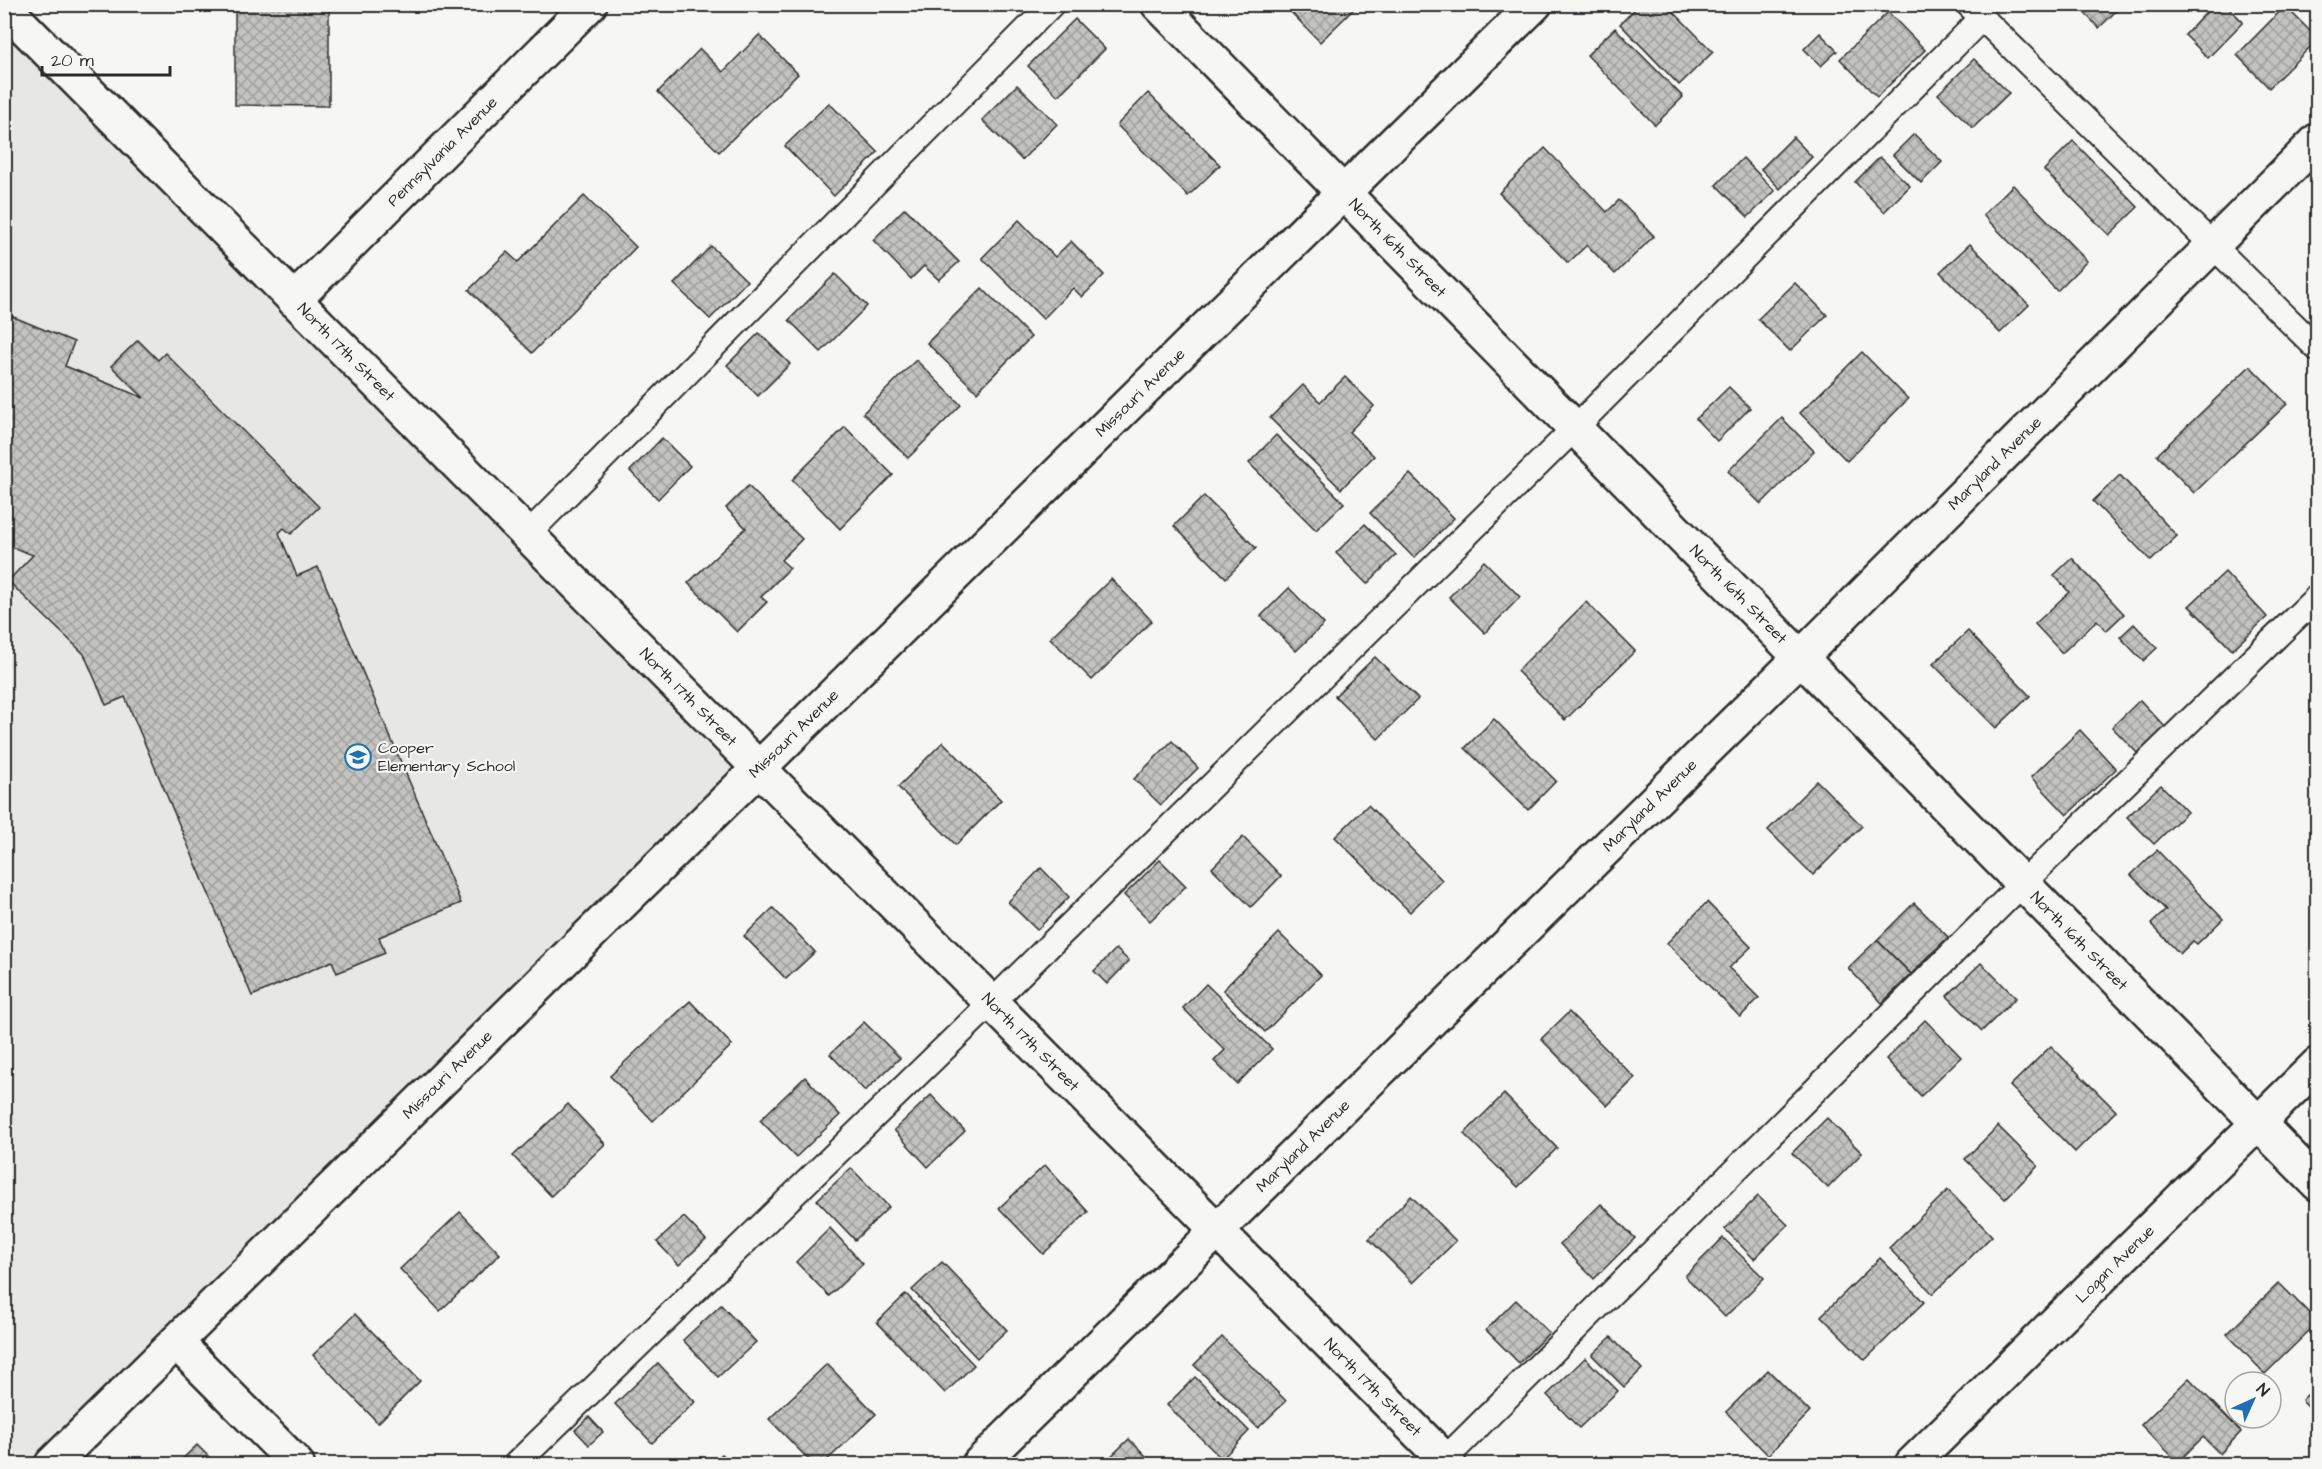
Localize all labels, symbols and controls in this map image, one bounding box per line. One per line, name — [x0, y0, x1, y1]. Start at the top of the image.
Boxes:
scale bar — [42, 39, 170, 77]
text: 20 m — [51, 48, 94, 73]
street label: Pennsylvania Avenue — [383, 91, 503, 211]
street label: North 16th Street — [1344, 194, 1452, 303]
street label: North 17th Street — [292, 298, 400, 407]
street label: Missouri Avenue — [1090, 343, 1190, 442]
street label: Maryland Avenue — [1943, 411, 2047, 515]
street label: North 16th Street — [1685, 540, 1793, 649]
street label: North 17th Street — [635, 643, 743, 752]
street label: Missouri Avenue — [744, 684, 844, 783]
place label: Cooper Elementary School — [378, 737, 515, 778]
school or university icon: Cooper Elementary School — [343, 742, 373, 772]
street label: Maryland Avenue — [1598, 754, 1702, 857]
street label: North 16th Street — [2025, 887, 2133, 996]
street label: North 17th Street — [977, 988, 1085, 1097]
street label: Missouri Avenue — [398, 1025, 498, 1124]
street label: Maryland Avenue — [1251, 1094, 1355, 1197]
street label: Logan Avenue — [2071, 1220, 2160, 1308]
street label: North 17th Street — [1319, 1333, 1427, 1442]
north arrow — [2223, 1370, 2283, 1430]
text: N — [2252, 1379, 2274, 1401]

